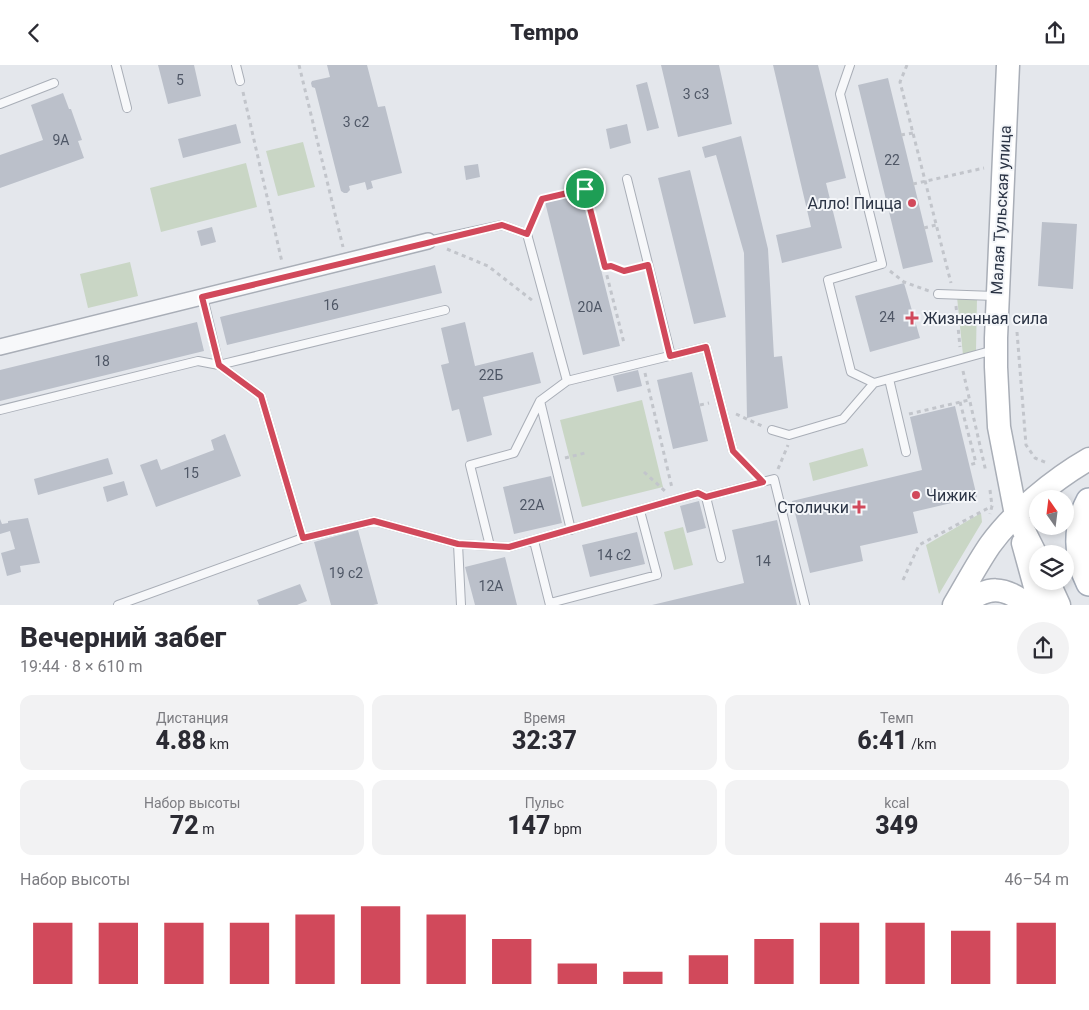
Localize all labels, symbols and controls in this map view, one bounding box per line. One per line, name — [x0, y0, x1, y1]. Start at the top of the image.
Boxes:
icon: back — [20, 19, 48, 47]
icon: share — [1041, 19, 1069, 47]
text: Tempo — [510, 20, 579, 45]
house number: 5 — [176, 72, 184, 88]
house number: 3 с3 — [683, 86, 709, 102]
house number: 3 с2 — [343, 114, 369, 130]
street label: Малая Тульская улица — [987, 125, 1015, 295]
house number: 9А — [52, 132, 70, 148]
house number: 22 — [884, 152, 900, 168]
pin — [564, 168, 606, 210]
icon: arrive — [571, 175, 599, 203]
place label: Алло! Пицца — [807, 194, 902, 213]
marker: Алло! Пицца — [906, 197, 918, 209]
house number: 16 — [323, 297, 339, 313]
house number: 20А — [578, 299, 602, 315]
house number: 24 — [879, 309, 895, 325]
place label: Жизненная сила — [923, 309, 1048, 328]
marker: Жизненная сила — [905, 311, 919, 325]
house number: 18 — [94, 353, 110, 369]
house number: 22Б — [479, 367, 503, 383]
house number: 15 — [183, 465, 199, 481]
place label: Чижик — [926, 486, 977, 505]
marker: Чижик — [910, 489, 922, 501]
north arrow — [1029, 490, 1074, 535]
map controls — [1029, 490, 1074, 590]
house number: 22А — [520, 497, 544, 513]
place label: Столички — [777, 498, 849, 517]
marker: Столички — [853, 501, 865, 513]
button: layers — [1029, 545, 1074, 590]
house number: 14 с2 — [597, 547, 631, 563]
house number: 14 — [755, 553, 771, 569]
house number: 19 с2 — [329, 565, 363, 581]
house number: 12А — [479, 578, 503, 594]
text: Вечерний забег — [20, 621, 226, 654]
button: share — [1017, 622, 1069, 674]
text: 19:44 · 8 × 610 m — [20, 657, 142, 676]
text: Дистанция — [156, 710, 228, 726]
text: Время — [523, 710, 566, 726]
text: Темп — [880, 710, 914, 726]
text: 4.88 — [155, 726, 206, 755]
text: 32:37 — [512, 726, 577, 755]
text: 6:41 — [857, 726, 908, 755]
text: km — [206, 736, 229, 752]
text: /km — [908, 736, 936, 752]
text: Набор высоты — [144, 795, 240, 811]
text: Пульс — [525, 795, 564, 811]
text: kcal — [884, 795, 909, 811]
text: 72 — [170, 811, 199, 840]
text: 147 — [507, 811, 550, 840]
text: 349 — [875, 811, 918, 840]
text: m — [199, 821, 214, 837]
text: bpm — [550, 821, 582, 837]
text: Набор высоты — [20, 870, 130, 889]
text: 46–54 m — [1005, 870, 1069, 889]

